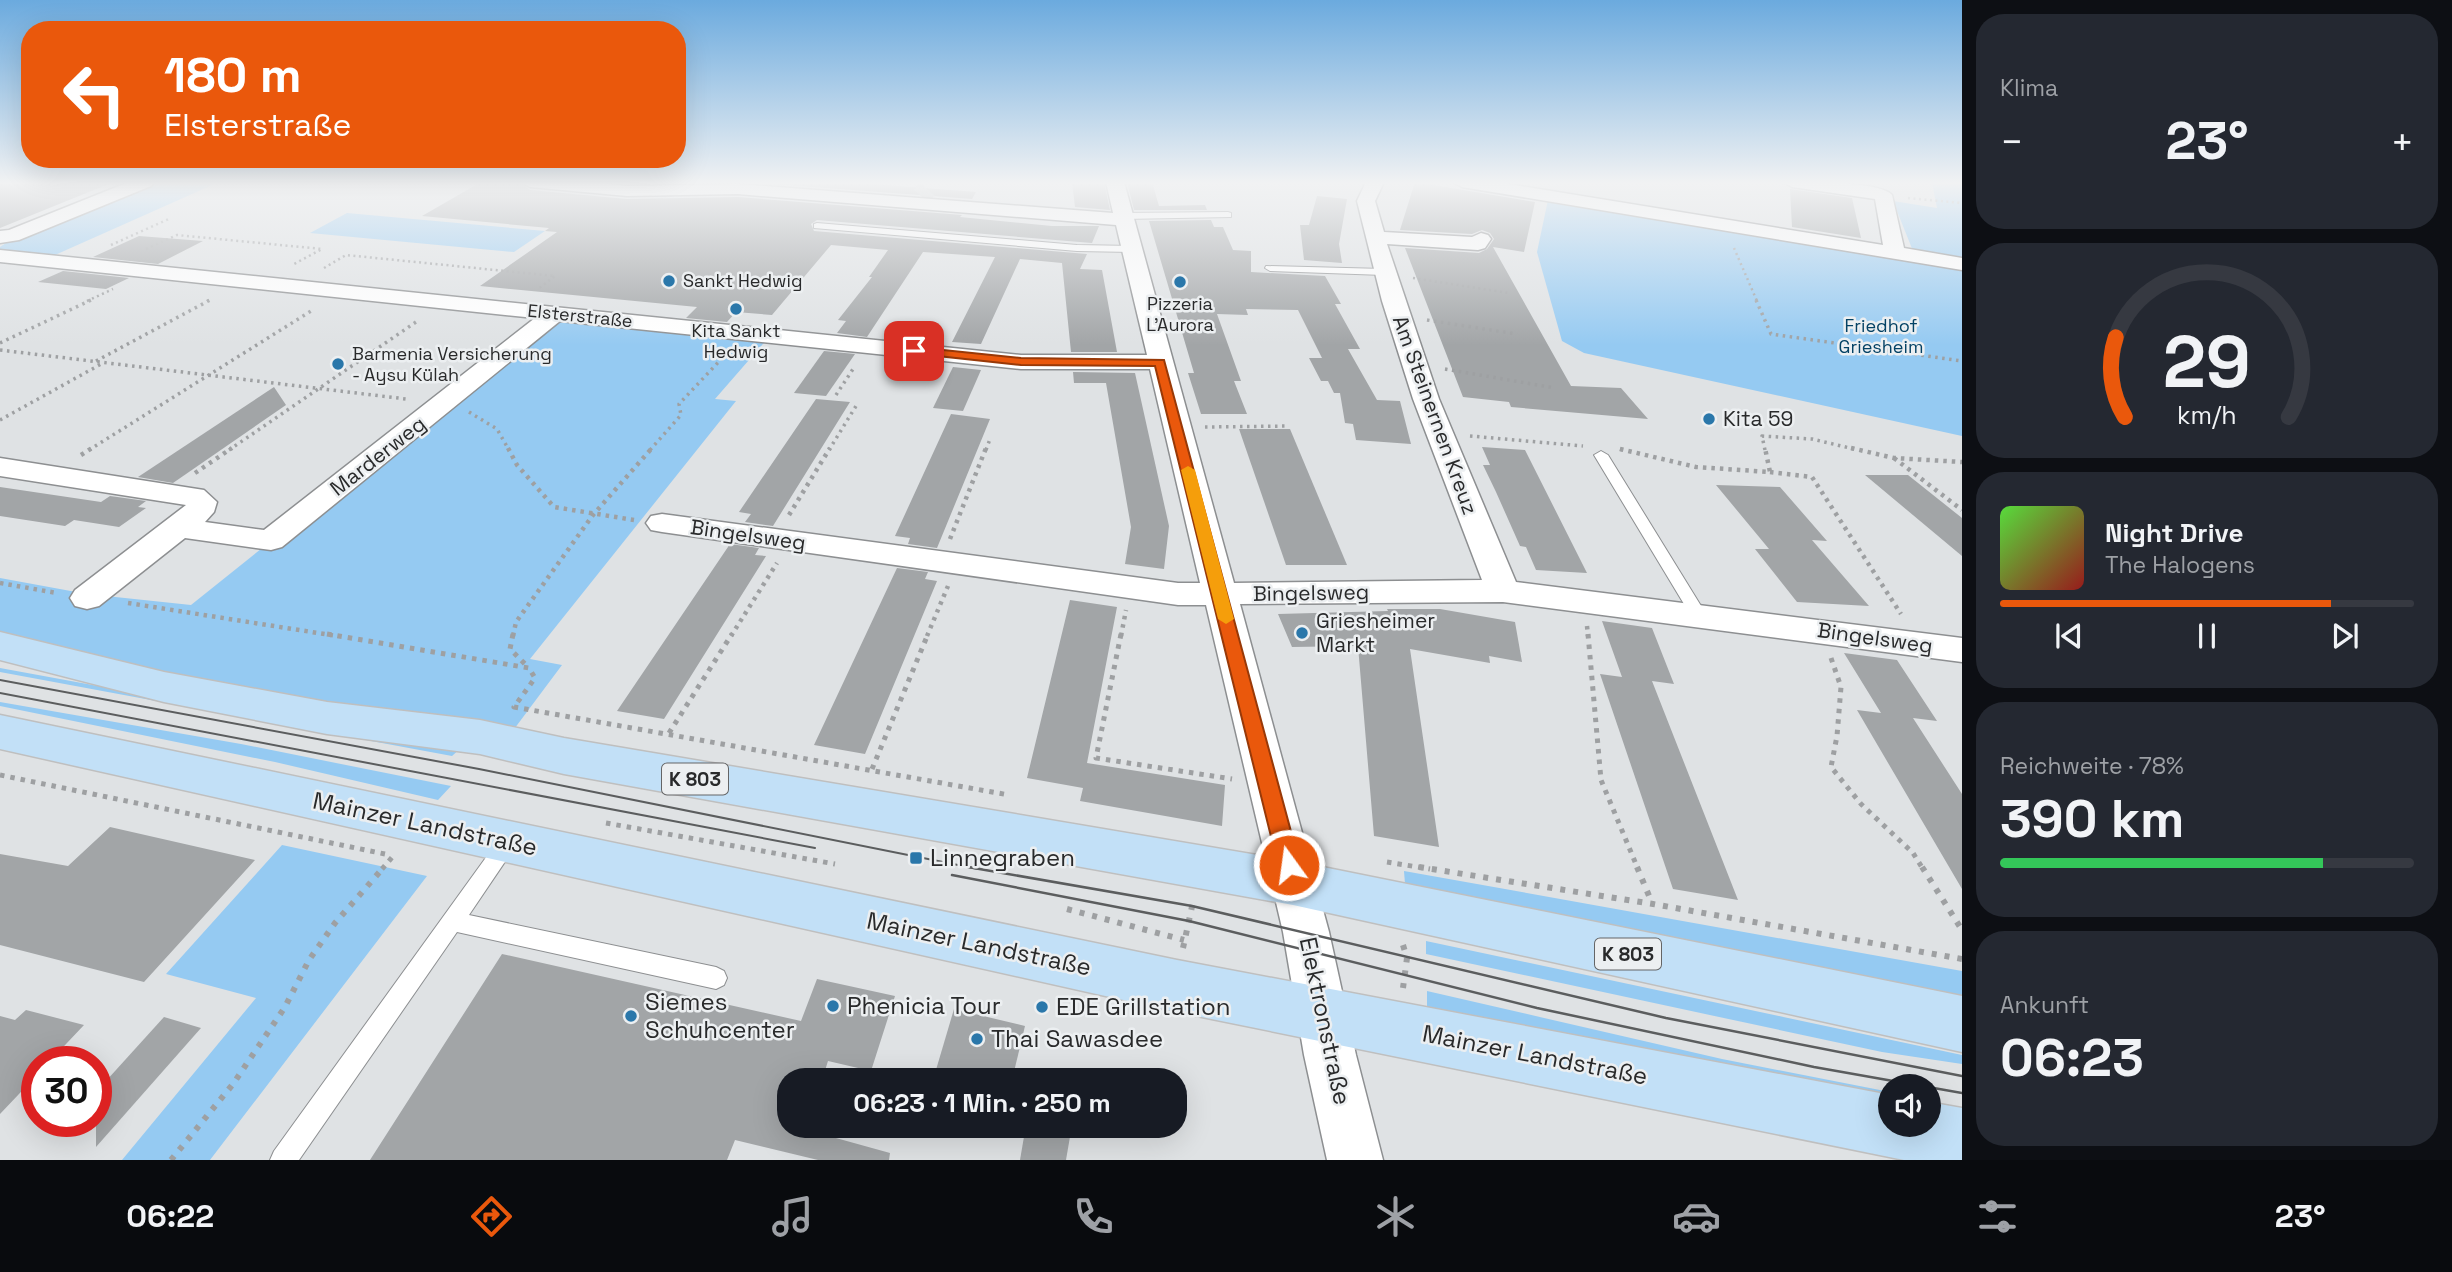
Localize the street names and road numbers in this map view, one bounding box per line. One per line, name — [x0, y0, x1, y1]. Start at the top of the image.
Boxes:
street label: Elsterstraße — [526, 299, 634, 332]
street label: Am Steinernen Kreuz — [1387, 312, 1484, 518]
street label: Marderweg — [324, 410, 431, 501]
street label: Bingelsweg — [689, 513, 808, 556]
street label: Bingelsweg — [1253, 578, 1369, 607]
street label: Bingelsweg — [1816, 616, 1935, 659]
road number: K 803 — [662, 764, 728, 794]
street label: Mainzer Landstraße — [310, 785, 540, 862]
street label: Mainzer Landstraße — [864, 905, 1094, 982]
street label: Elektronstraße — [1293, 934, 1358, 1108]
road number: K 803 — [1595, 938, 1661, 970]
street label: Mainzer Landstraße — [1420, 1017, 1650, 1092]

